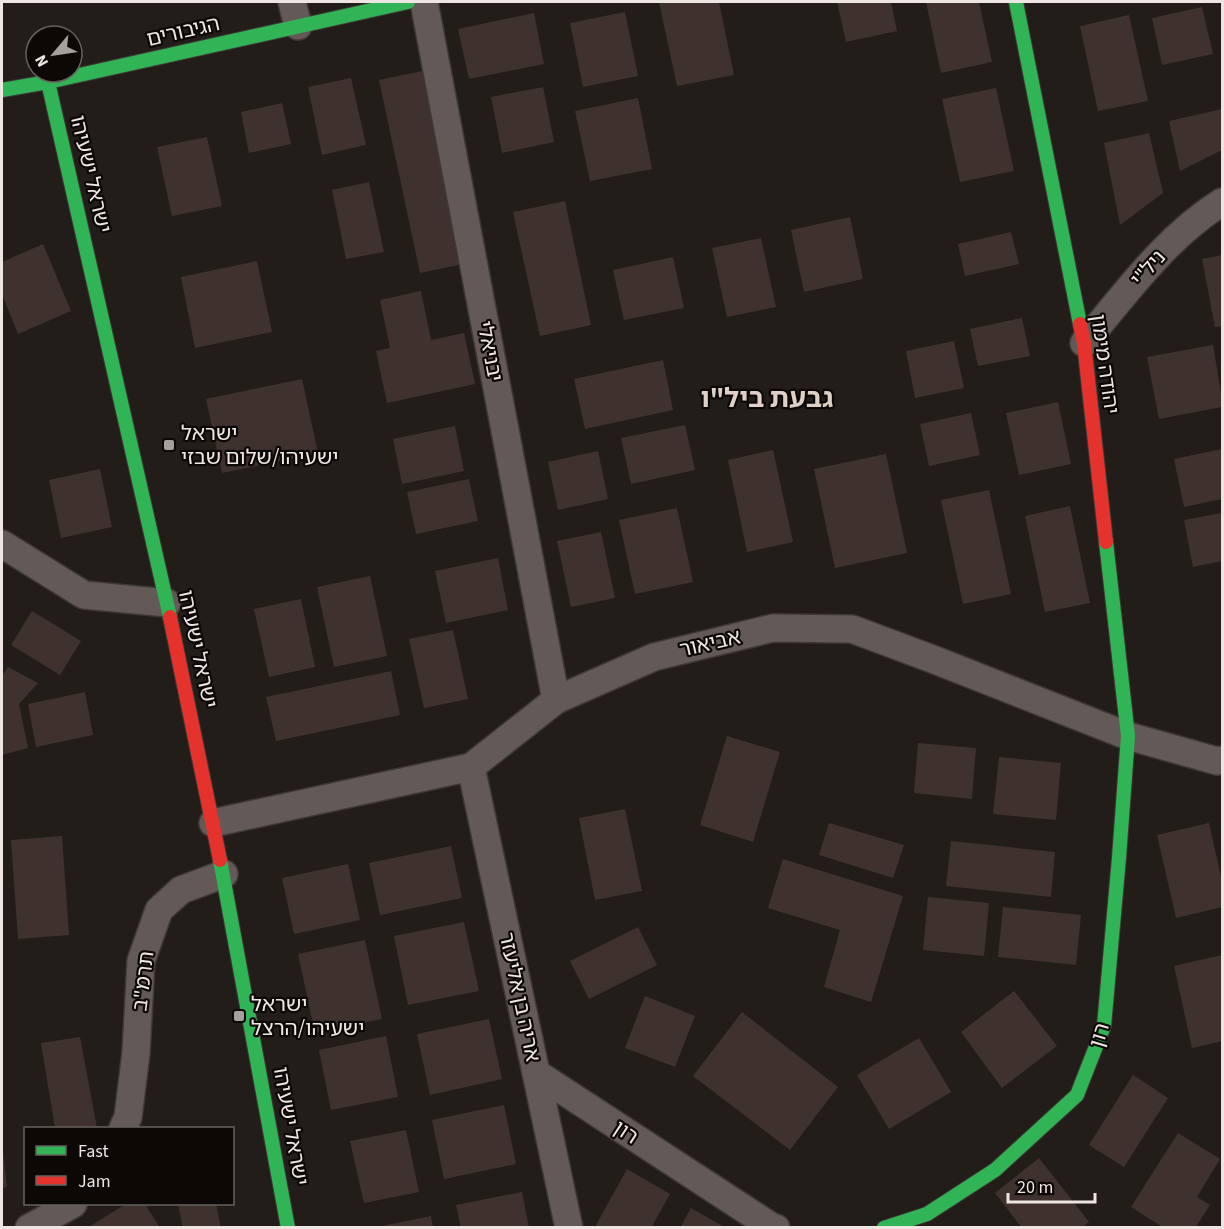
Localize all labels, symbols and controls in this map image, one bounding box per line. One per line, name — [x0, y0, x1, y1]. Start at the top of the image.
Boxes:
street label: הגיבורים — [143, 8, 223, 54]
north arrow — [24, 24, 84, 84]
text: N — [30, 51, 54, 71]
street label: ישראל ישעיהו — [63, 112, 119, 236]
street label: ניל"י — [1123, 243, 1173, 293]
street label: יהודה מימון — [1083, 312, 1127, 416]
street label: יבניאלי — [469, 318, 511, 384]
district label: גבעת ביל"ו — [701, 379, 833, 418]
place label: ישראל ישעיהו/שלום שבזי — [181, 418, 339, 472]
marker: ישראל ישעיהו/שלום שבזי — [162, 438, 176, 452]
street label: ישראל ישעיהו — [171, 587, 225, 711]
street label: אביאור — [677, 621, 743, 665]
street label: אריה בן אליעזר — [492, 930, 548, 1064]
street label: תרמ"ב — [124, 949, 162, 1013]
place label: ישראל ישעיהו/הרצל — [251, 989, 364, 1043]
marker: ישראל ישעיהו/הרצל — [232, 1009, 246, 1023]
street label: רון — [1081, 1019, 1117, 1051]
street label: ישראל ישעיהו — [266, 1064, 316, 1188]
street label: רון — [608, 1113, 644, 1151]
legend — [24, 1127, 234, 1205]
text: Fast — [78, 1139, 109, 1164]
scale bar — [1008, 1166, 1095, 1204]
text: Jam — [78, 1169, 111, 1194]
text: 20 m — [1017, 1175, 1053, 1200]

